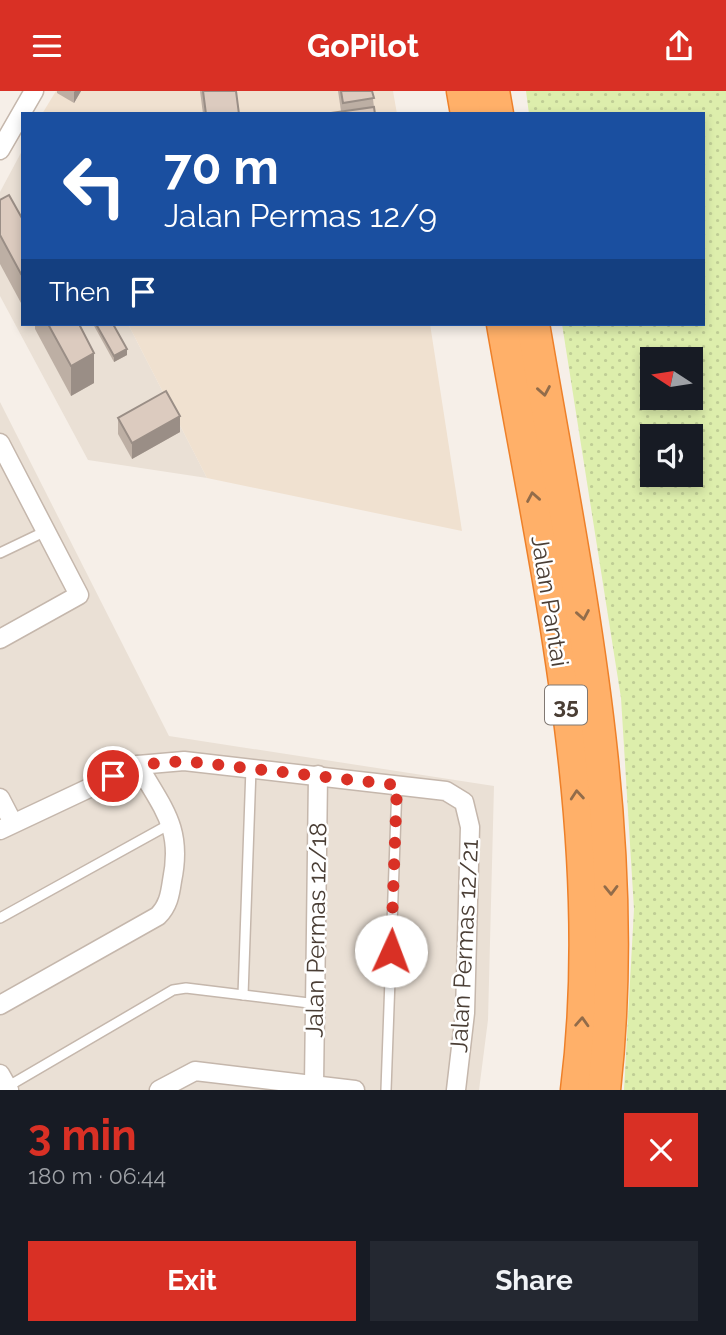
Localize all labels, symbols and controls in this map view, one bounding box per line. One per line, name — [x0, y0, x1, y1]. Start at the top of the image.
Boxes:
icon: menu — [28, 27, 66, 65]
text: GoPilot — [307, 27, 419, 64]
icon: share — [660, 27, 698, 65]
text: 70 m — [164, 138, 279, 195]
icon: left — [49, 140, 140, 231]
text: Jalan Permas 12/9 — [164, 197, 437, 234]
icon: arrive — [124, 273, 162, 311]
text: Then — [49, 277, 110, 307]
north arrow — [640, 347, 704, 409]
map controls — [640, 347, 703, 487]
one-way arrow — [536, 385, 551, 397]
button: sound — [640, 424, 703, 487]
one-way arrow — [526, 491, 541, 503]
street label: Jalan Pantai — [525, 533, 575, 669]
one-way arrow — [575, 609, 590, 621]
road number: 35 — [545, 685, 587, 725]
pin — [83, 746, 143, 806]
icon: arrive — [94, 757, 132, 795]
one-way arrow — [570, 789, 585, 800]
street label: Jalan Permas 12/18 — [300, 822, 332, 1038]
street label: Jalan Permas 12/21 — [444, 839, 484, 1053]
one-way arrow — [603, 885, 619, 896]
position arrow — [354, 914, 428, 988]
one-way arrow — [574, 1016, 589, 1027]
text: 3 min — [28, 1111, 137, 1160]
button: close — [624, 1113, 698, 1187]
text: 180 m · 06:44 — [28, 1162, 166, 1189]
button: Exit — [28, 1241, 356, 1321]
button: Share — [370, 1241, 698, 1321]

